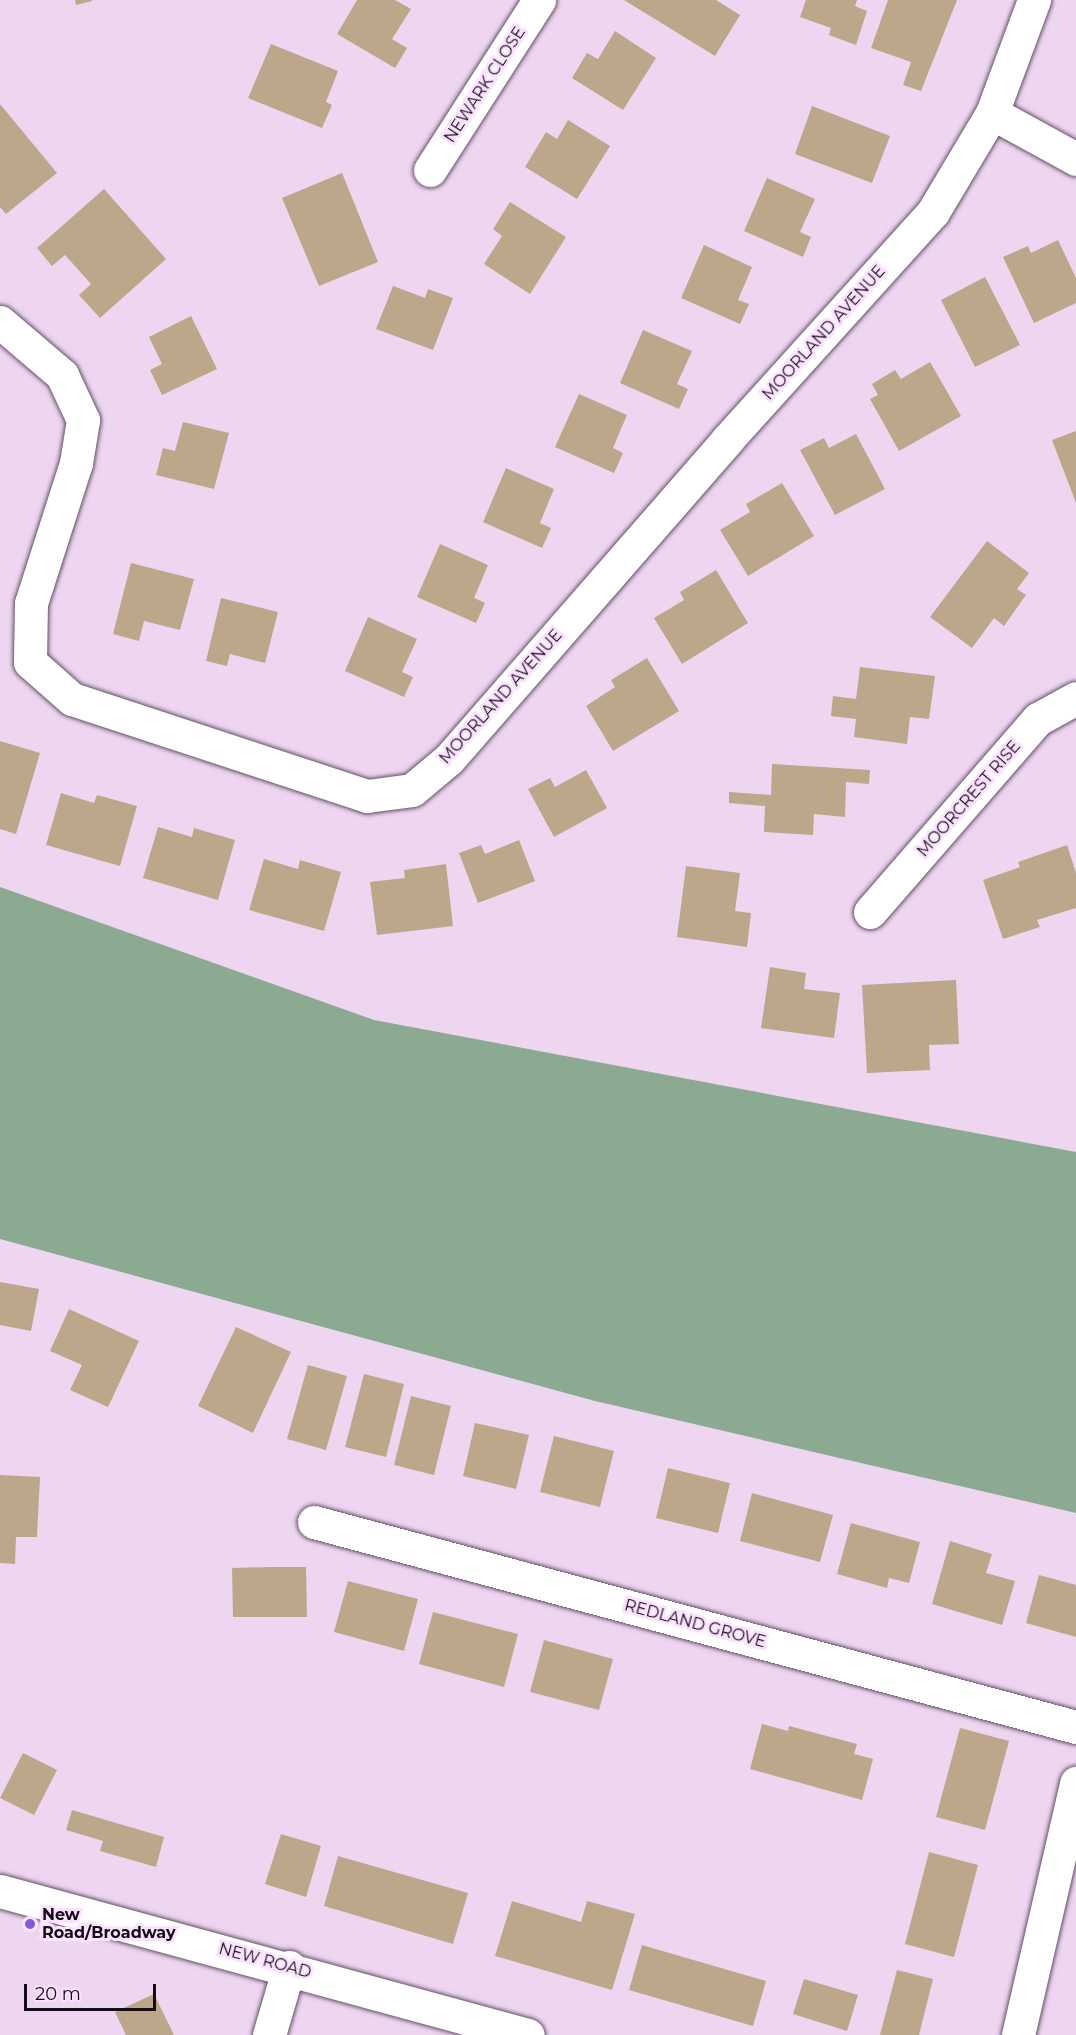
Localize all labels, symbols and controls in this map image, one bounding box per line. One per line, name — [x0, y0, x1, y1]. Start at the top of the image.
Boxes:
street label: NEWARK CLOSE — [440, 24, 530, 146]
street label: MOORLAND AVENUE — [759, 262, 889, 404]
street label: MOORLAND AVENUE — [436, 626, 566, 768]
street label: MOORCREST RISE — [913, 737, 1025, 861]
street label: REDLAND GROVE — [622, 1596, 768, 1652]
place label: New Road/Broadway — [42, 1905, 176, 1943]
marker: New Road/Broadway — [23, 1917, 37, 1931]
street label: NEW ROAD — [217, 1939, 313, 1983]
scale bar — [27, 1972, 159, 2010]
text: 20 m — [35, 1983, 81, 2005]

